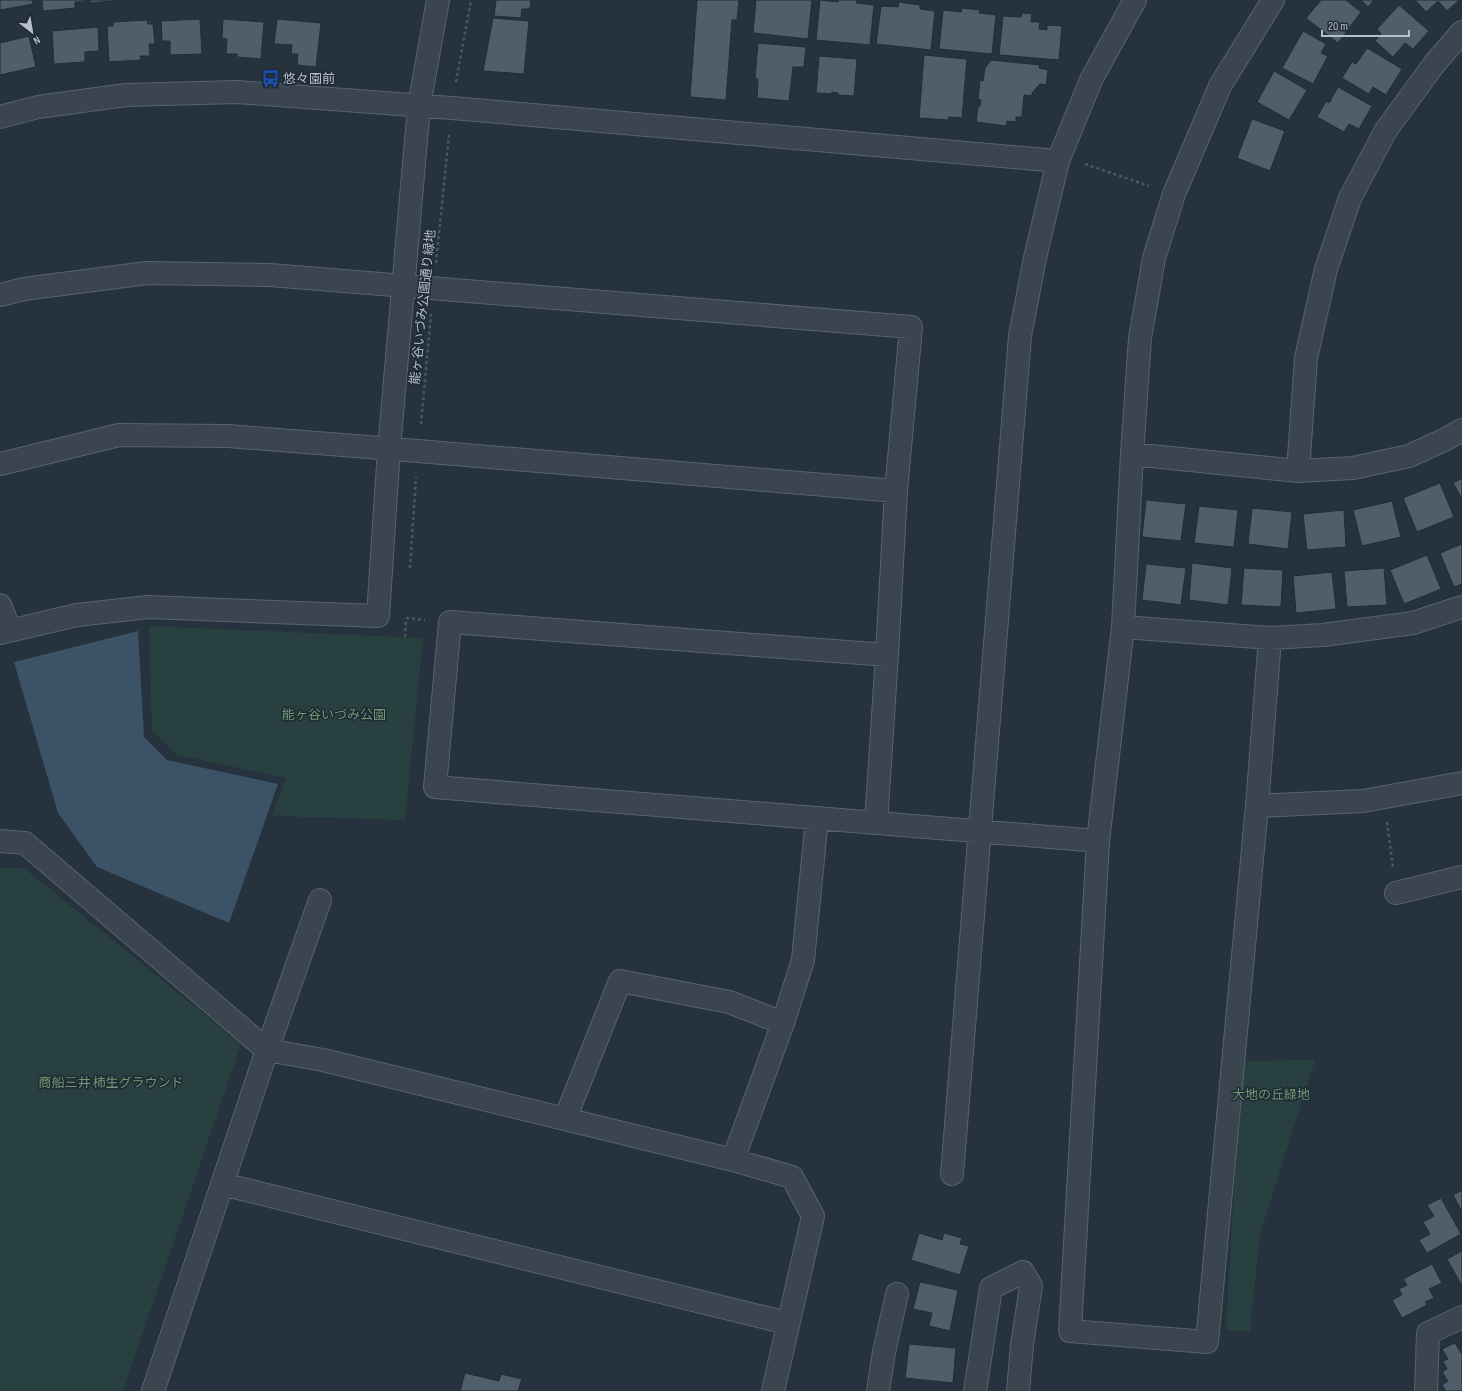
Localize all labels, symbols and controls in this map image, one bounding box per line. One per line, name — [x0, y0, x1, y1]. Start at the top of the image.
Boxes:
north arrow — [12, 12, 52, 52]
scale bar — [1322, 12, 1409, 38]
text: 20 m — [1328, 19, 1348, 34]
text: N — [31, 33, 43, 47]
bus stop icon: 悠々園前 — [260, 68, 280, 88]
place label: 悠々園前 — [283, 71, 335, 87]
street label: 能ヶ谷いづみ公園通り緑地 — [407, 229, 439, 386]
park label: 能ヶ谷いづみ公園 — [282, 707, 386, 723]
park label: 商船三井 柿生グラウンド — [38, 1075, 184, 1091]
park label: 大地の丘緑地 — [1232, 1087, 1310, 1103]

